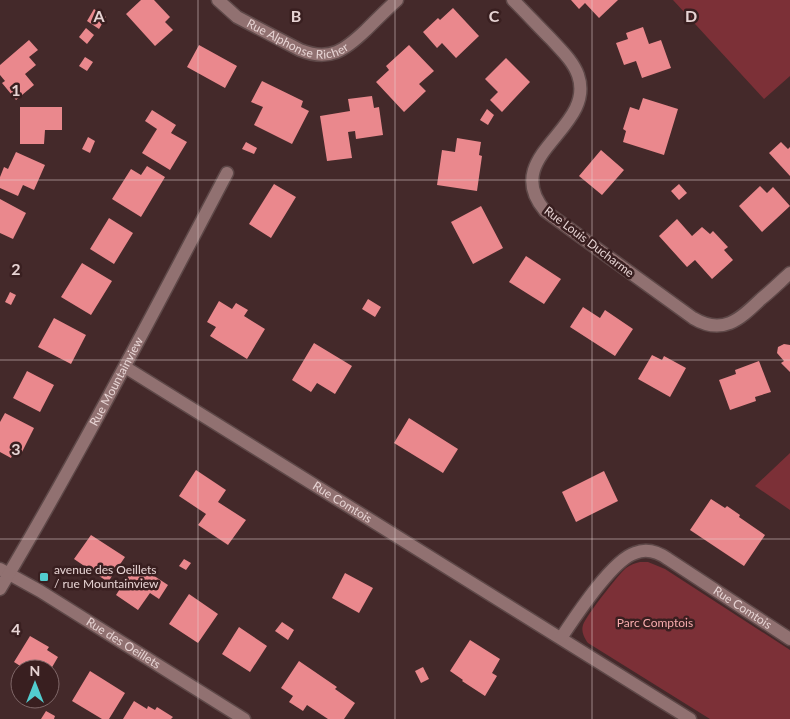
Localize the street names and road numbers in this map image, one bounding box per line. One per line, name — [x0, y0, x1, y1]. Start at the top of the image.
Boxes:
street label: Rue Alphonse Richer — [244, 15, 352, 62]
street label: Rue Louis Ducharme — [541, 203, 637, 280]
street label: Rue Mountainview — [86, 334, 146, 428]
street label: Rue Comtois — [310, 478, 375, 526]
street label: Rue Comtois — [710, 583, 775, 632]
street label: Rue des Oeillets — [84, 614, 164, 672]

